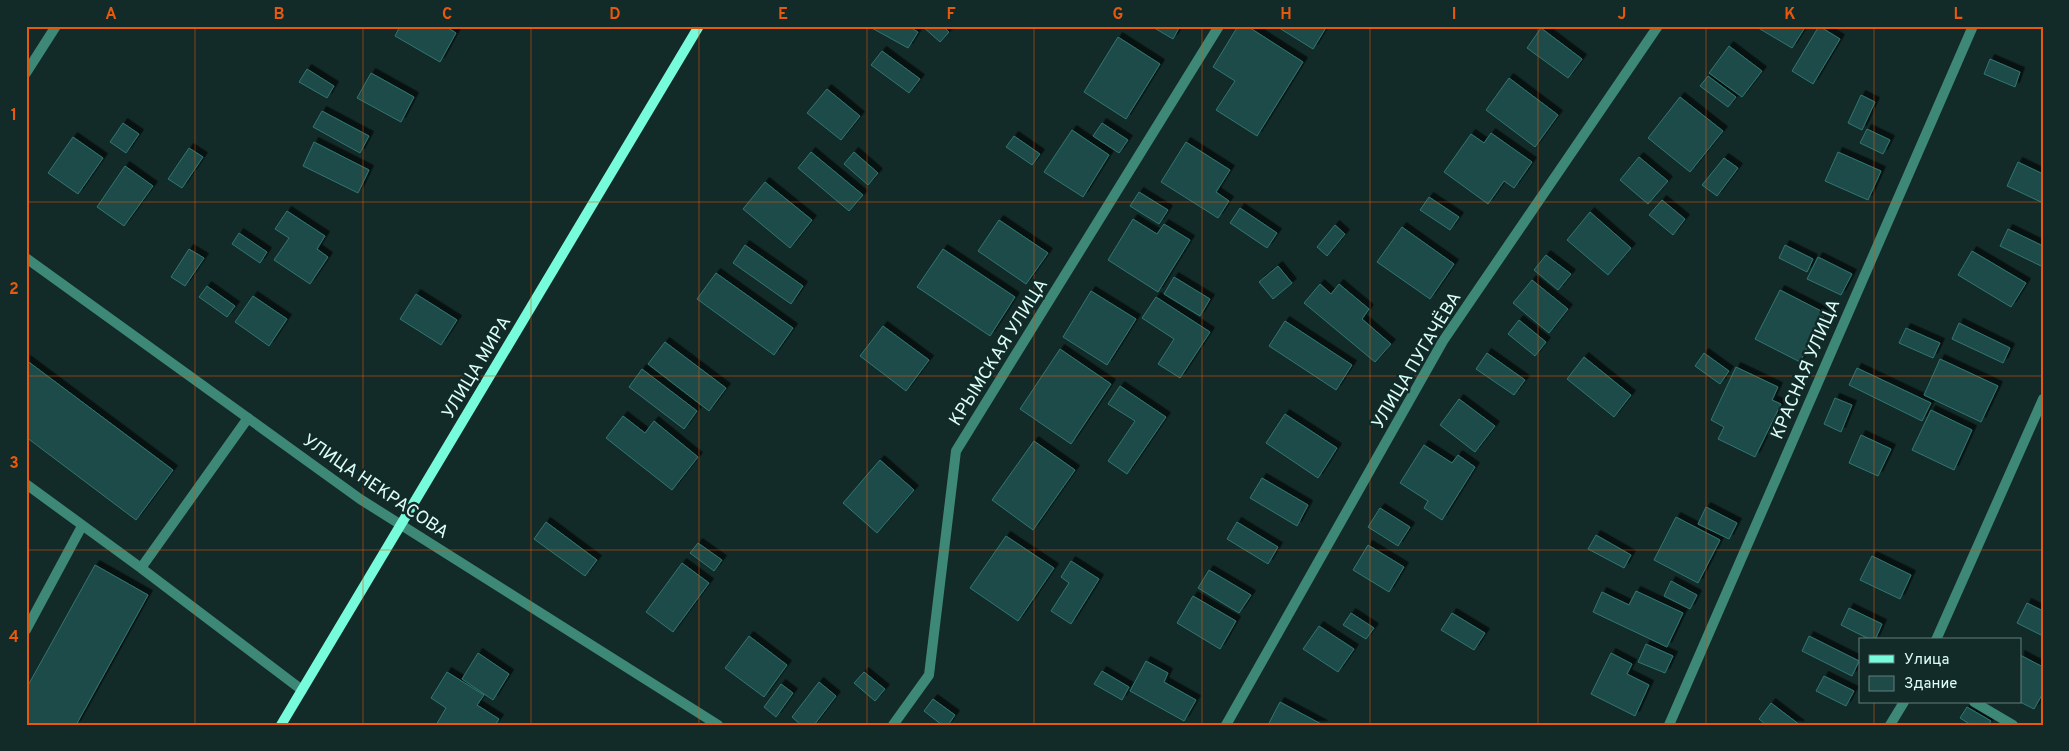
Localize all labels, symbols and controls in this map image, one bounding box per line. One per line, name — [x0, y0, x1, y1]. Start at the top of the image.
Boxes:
text: A — [105, 5, 117, 25]
text: B — [273, 5, 285, 25]
text: C — [442, 5, 452, 25]
text: D — [609, 5, 621, 25]
text: E — [778, 5, 788, 25]
text: F — [946, 5, 956, 25]
text: G — [1113, 5, 1123, 25]
text: H — [1280, 5, 1292, 25]
text: I — [1452, 5, 1456, 25]
text: J — [1618, 5, 1626, 25]
text: K — [1784, 5, 1796, 25]
text: L — [1953, 5, 1963, 25]
text: 1 — [11, 106, 17, 126]
street label: КРЫМСКАЯ УЛИЦА — [945, 275, 1054, 431]
text: 2 — [9, 280, 19, 300]
street label: УЛИЦА ПУГАЧЁВА — [1366, 287, 1467, 434]
street label: КРАСНАЯ УЛИЦА — [1766, 296, 1846, 443]
street label: УЛИЦА МИРА — [438, 312, 517, 423]
street label: УЛИЦА НЕКРАСОВА — [298, 430, 453, 545]
text: 3 — [9, 454, 19, 474]
text: 4 — [9, 628, 19, 648]
legend — [1859, 638, 2022, 704]
text: Улица — [1904, 651, 1949, 670]
text: Здание — [1904, 675, 1957, 694]

